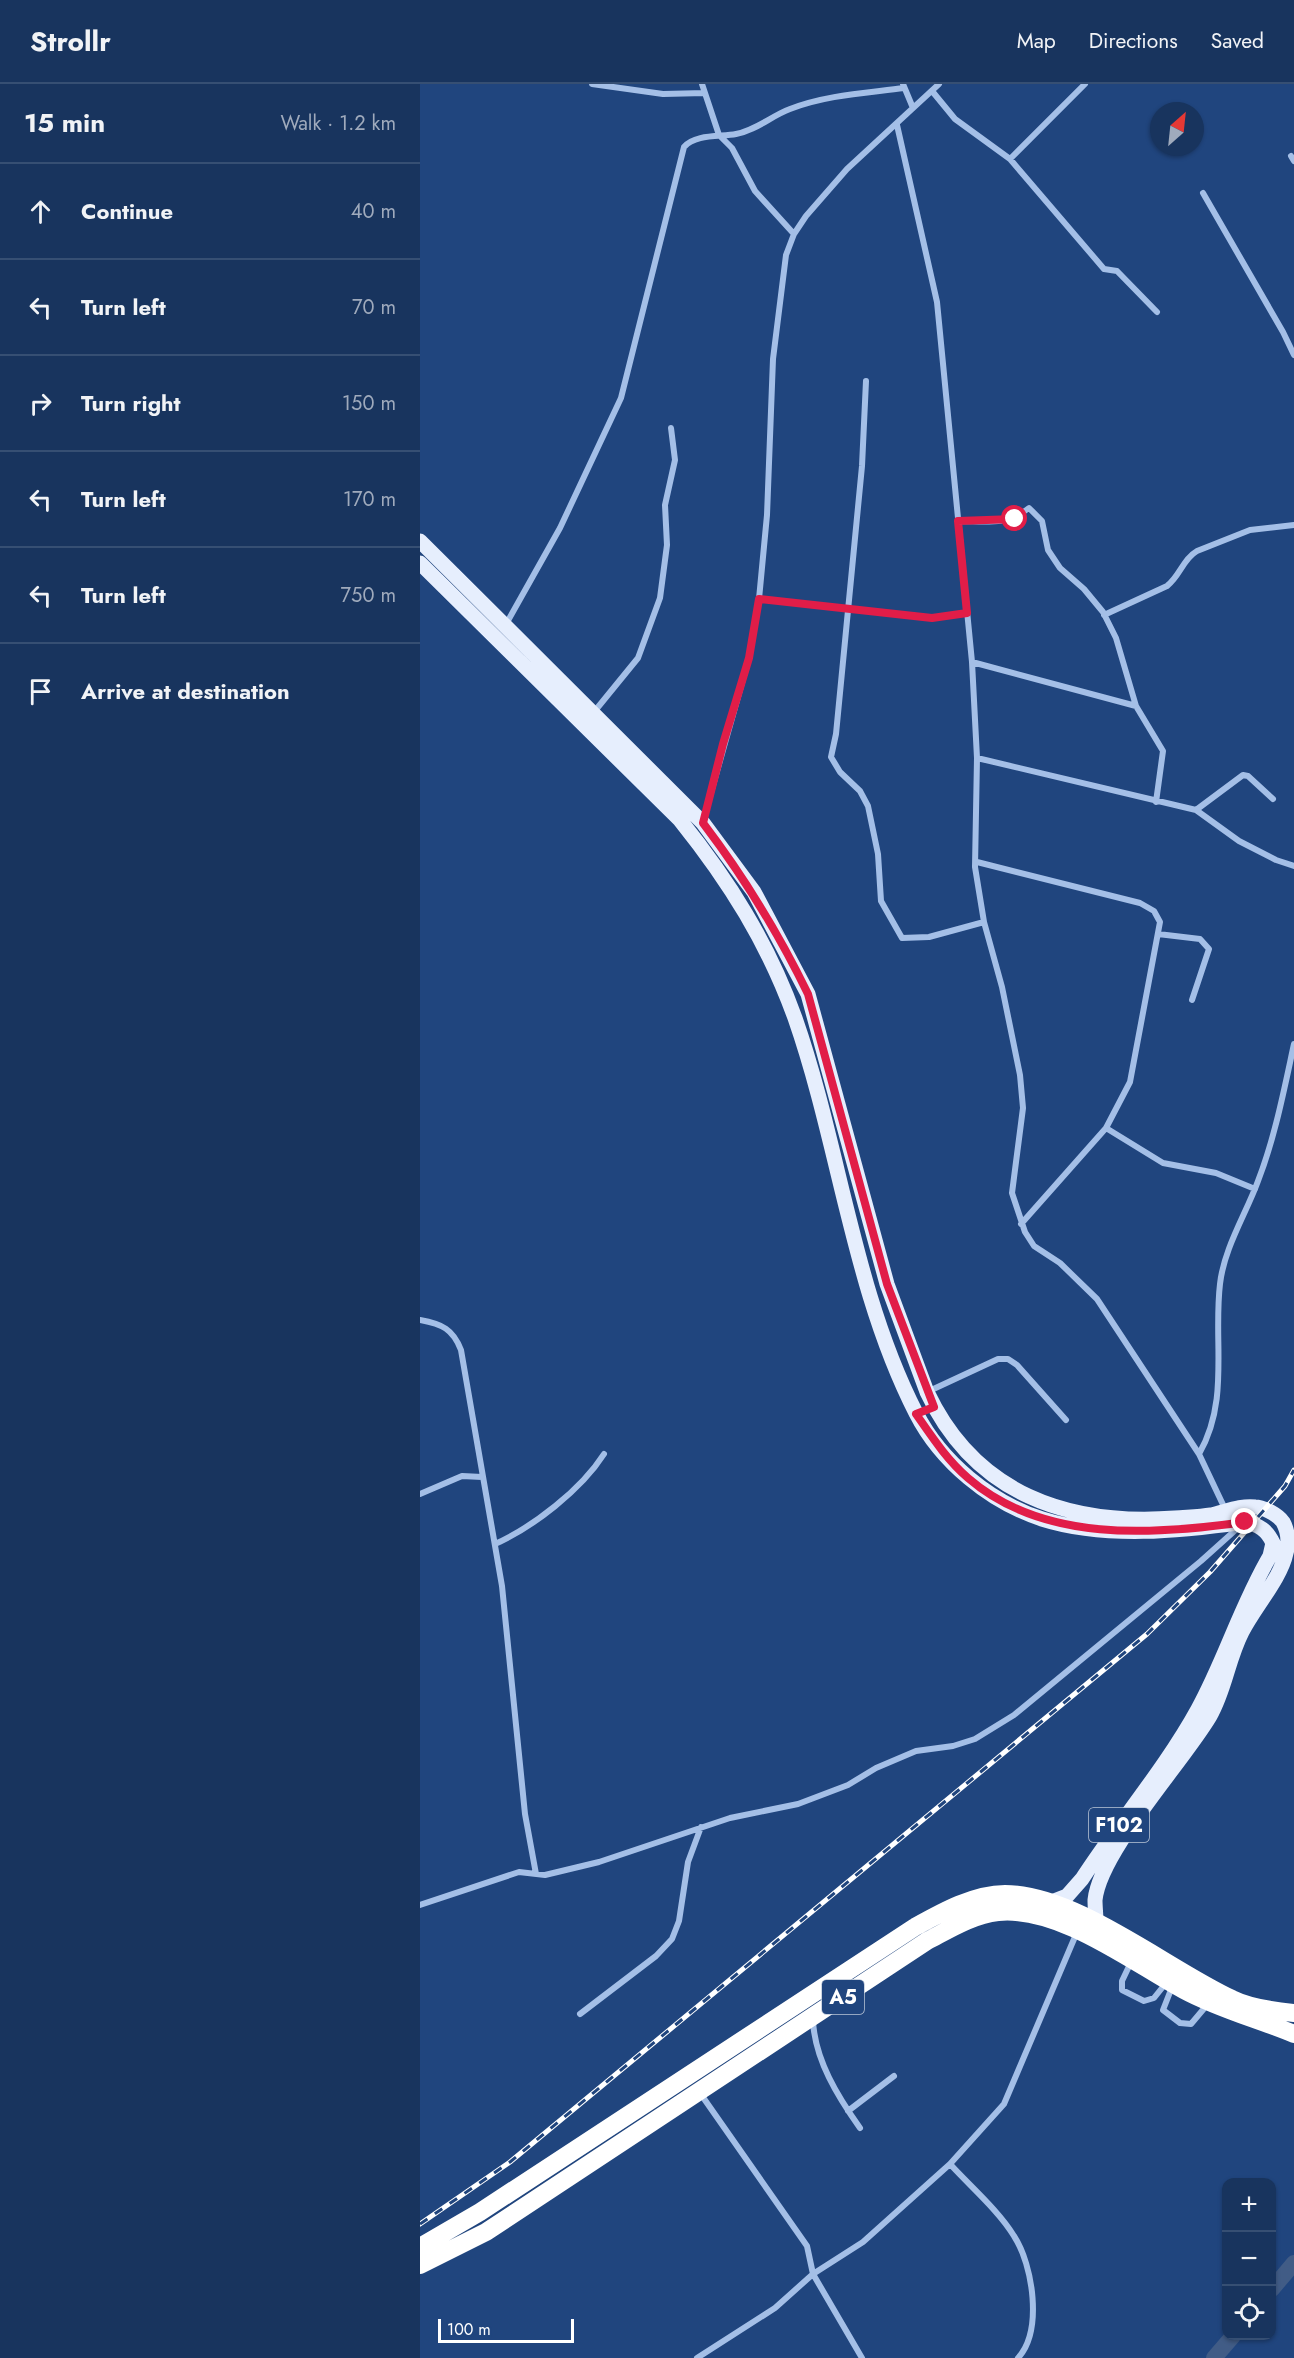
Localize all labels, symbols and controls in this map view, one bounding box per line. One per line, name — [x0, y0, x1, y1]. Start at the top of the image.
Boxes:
text: Strollr — [30, 21, 111, 62]
text: Map — [1017, 26, 1056, 56]
text: Directions — [1089, 26, 1178, 56]
text: Saved — [1211, 26, 1264, 56]
north arrow — [1150, 102, 1204, 156]
text: 15 min — [24, 104, 105, 142]
text: Walk · 1.2 km — [280, 109, 396, 138]
icon: ahead — [24, 195, 57, 228]
text: Continue — [81, 195, 173, 227]
text: 40 m — [351, 197, 396, 226]
icon: left — [24, 291, 57, 324]
text: Turn left — [81, 291, 166, 323]
text: 70 m — [352, 293, 396, 322]
icon: right — [24, 387, 57, 420]
text: Turn right — [81, 387, 181, 419]
text: 150 m — [342, 389, 396, 418]
icon: left — [24, 483, 57, 516]
text: Turn left — [81, 483, 166, 515]
text: 170 m — [343, 485, 396, 514]
route start — [1001, 505, 1027, 531]
icon: left — [24, 579, 57, 612]
text: Turn left — [81, 579, 166, 611]
text: 750 m — [341, 581, 396, 610]
icon: arrive — [24, 675, 57, 708]
text: Arrive at destination — [81, 675, 290, 707]
route end — [1231, 1508, 1257, 1534]
road number: F102 — [1089, 1808, 1149, 1842]
road number: A5 — [822, 1980, 864, 2014]
map controls — [1222, 2178, 1276, 2340]
button: + — [1222, 2178, 1276, 2232]
button: − — [1222, 2232, 1276, 2286]
button: locate — [1222, 2286, 1276, 2340]
scale bar — [438, 2316, 574, 2344]
text: 100 m — [447, 2318, 491, 2341]

